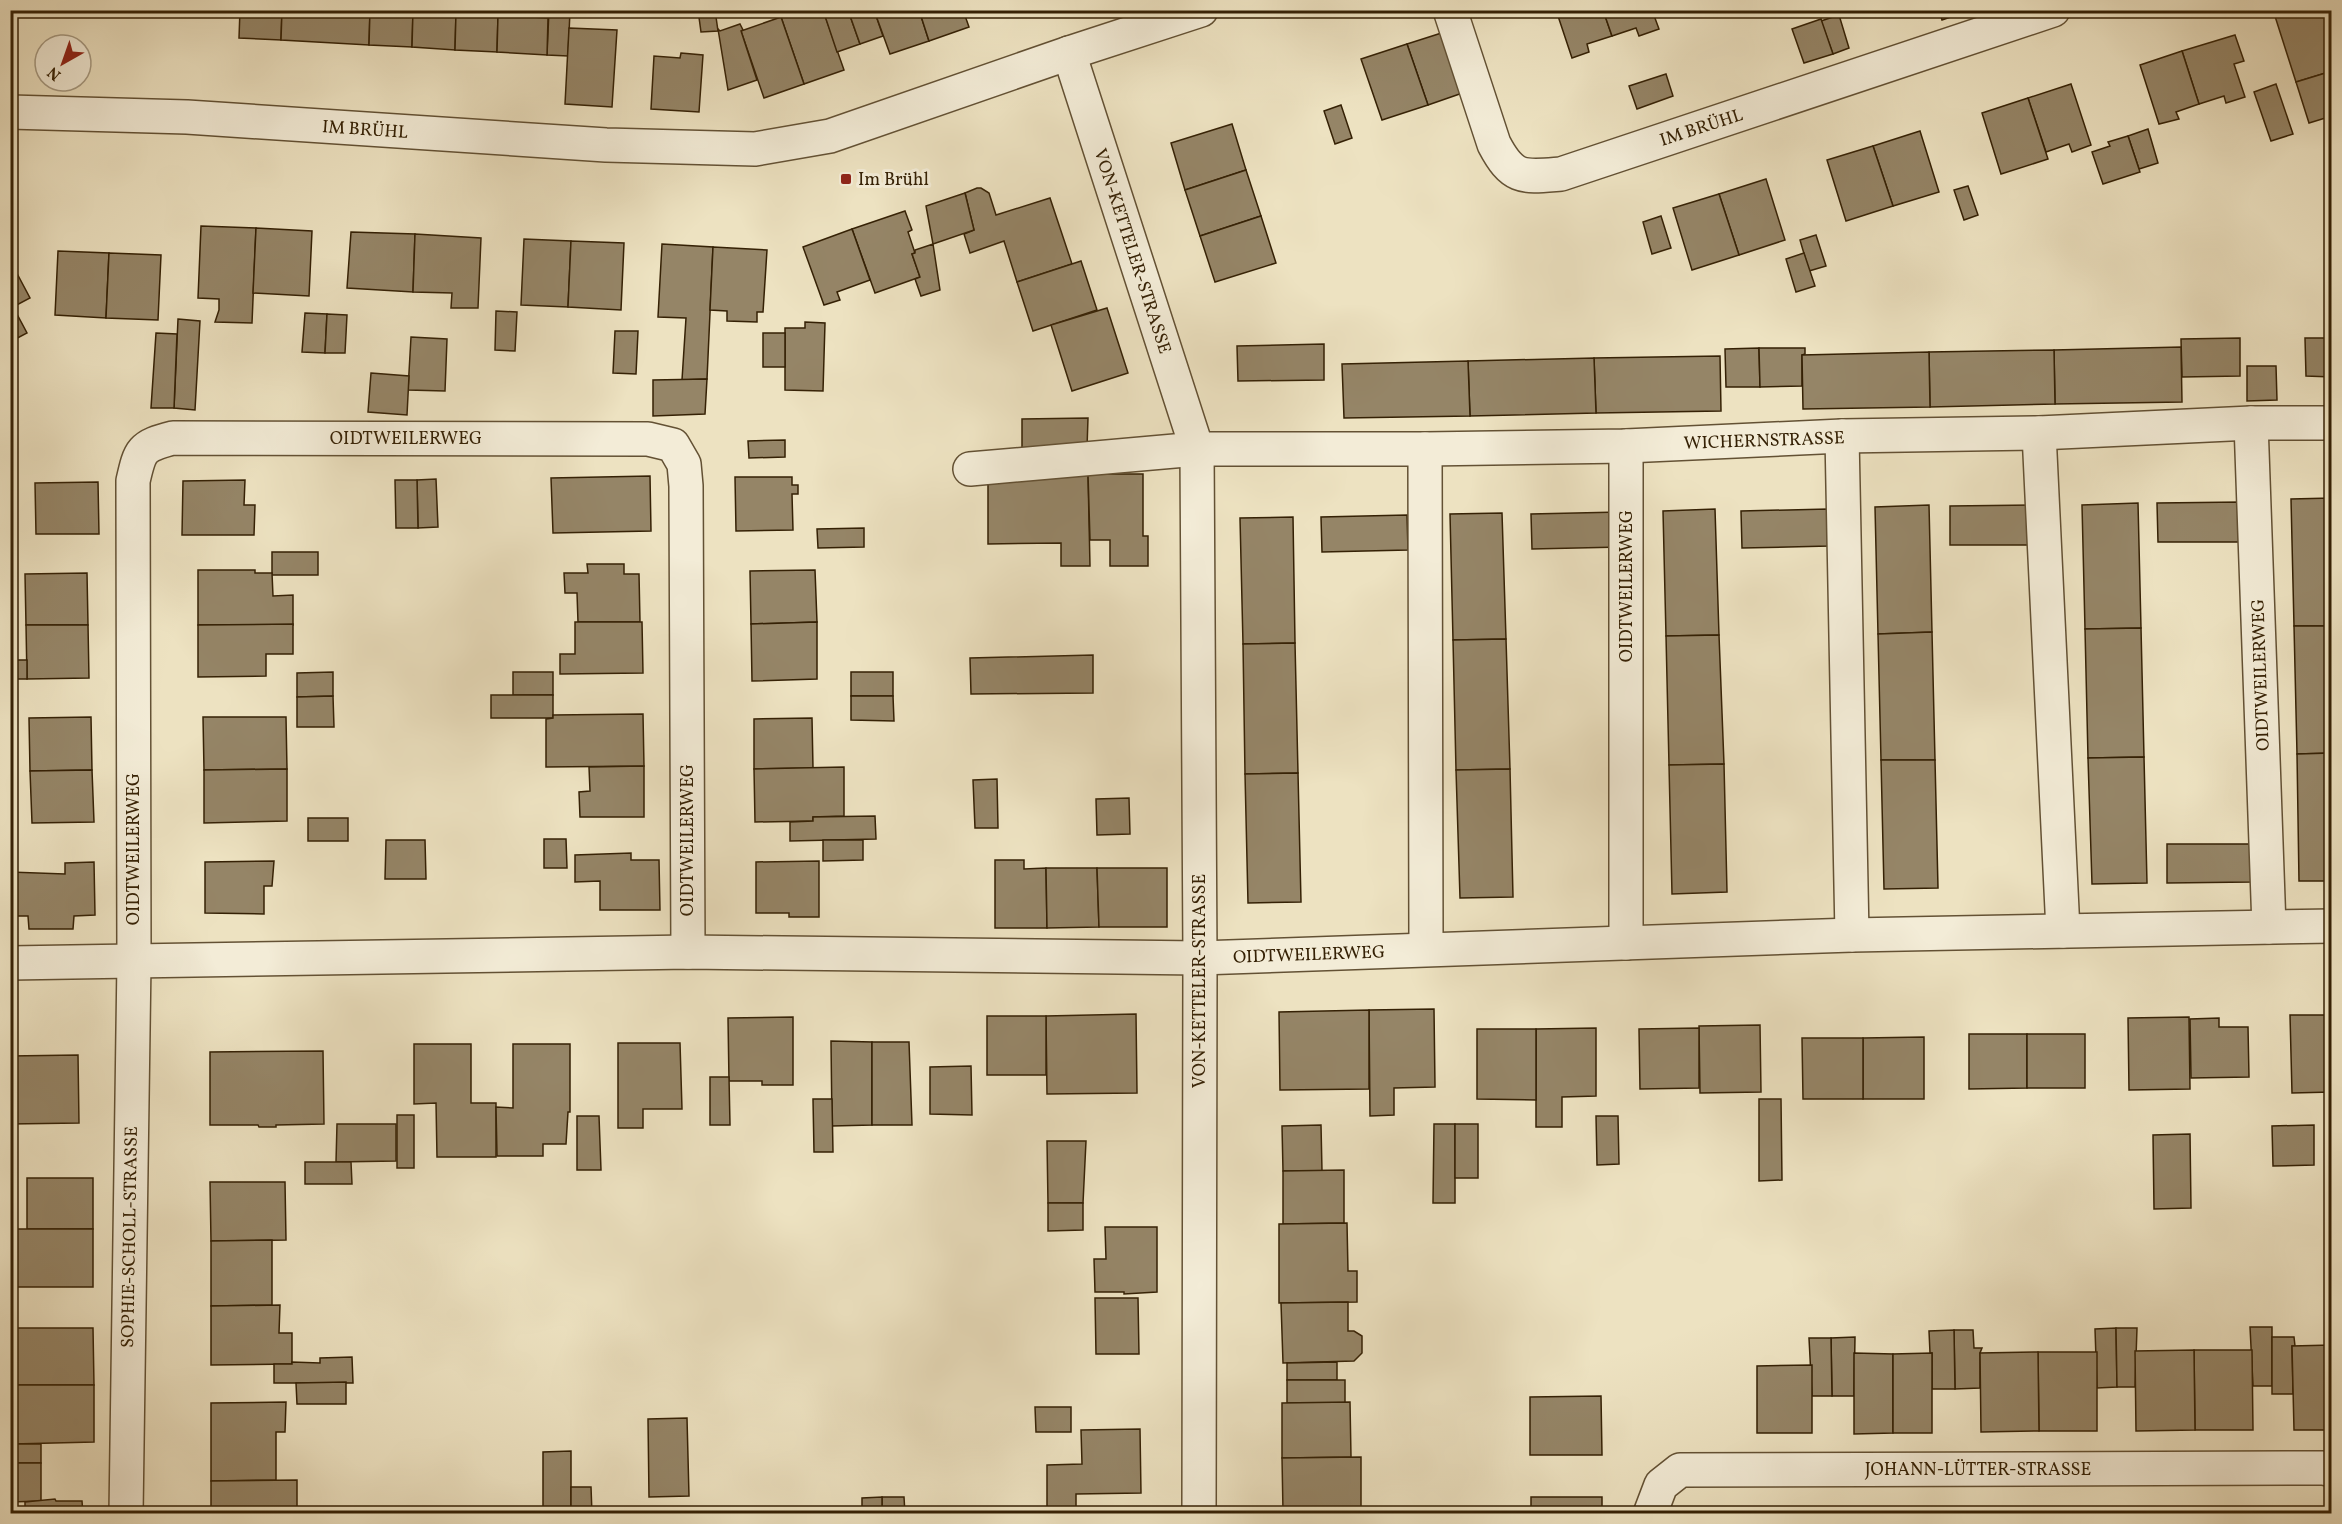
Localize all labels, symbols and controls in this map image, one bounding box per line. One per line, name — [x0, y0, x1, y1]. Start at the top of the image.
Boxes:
north arrow — [33, 33, 93, 93]
text: N — [43, 61, 66, 85]
street label: IM BRÜHL — [1657, 103, 1746, 154]
street label: IM BRÜHL — [321, 115, 409, 146]
street label: VON-KETTELER-STRASSE — [1087, 146, 1177, 358]
place label: Im Brühl — [858, 168, 929, 193]
marker: Im Brühl — [839, 172, 853, 186]
street label: WICHERNSTRASSE — [1683, 426, 1845, 457]
street label: OIDTWEILERWEG — [330, 427, 482, 452]
street label: OIDTWEILERWEG — [1615, 510, 1640, 662]
street label: OIDTWEILERWEG — [2246, 598, 2277, 751]
street label: OIDTWEILERWEG — [676, 764, 701, 916]
street label: OIDTWEILERWEG — [122, 773, 147, 925]
street label: VON-KETTELER-STRASSE — [1188, 874, 1213, 1088]
street label: OIDTWEILERWEG — [1233, 940, 1386, 971]
street label: SOPHIE-SCHOLL-STRASSE — [116, 1126, 145, 1348]
street label: JOHANN-LÜTTER-STRASSE — [1865, 1458, 2092, 1483]

